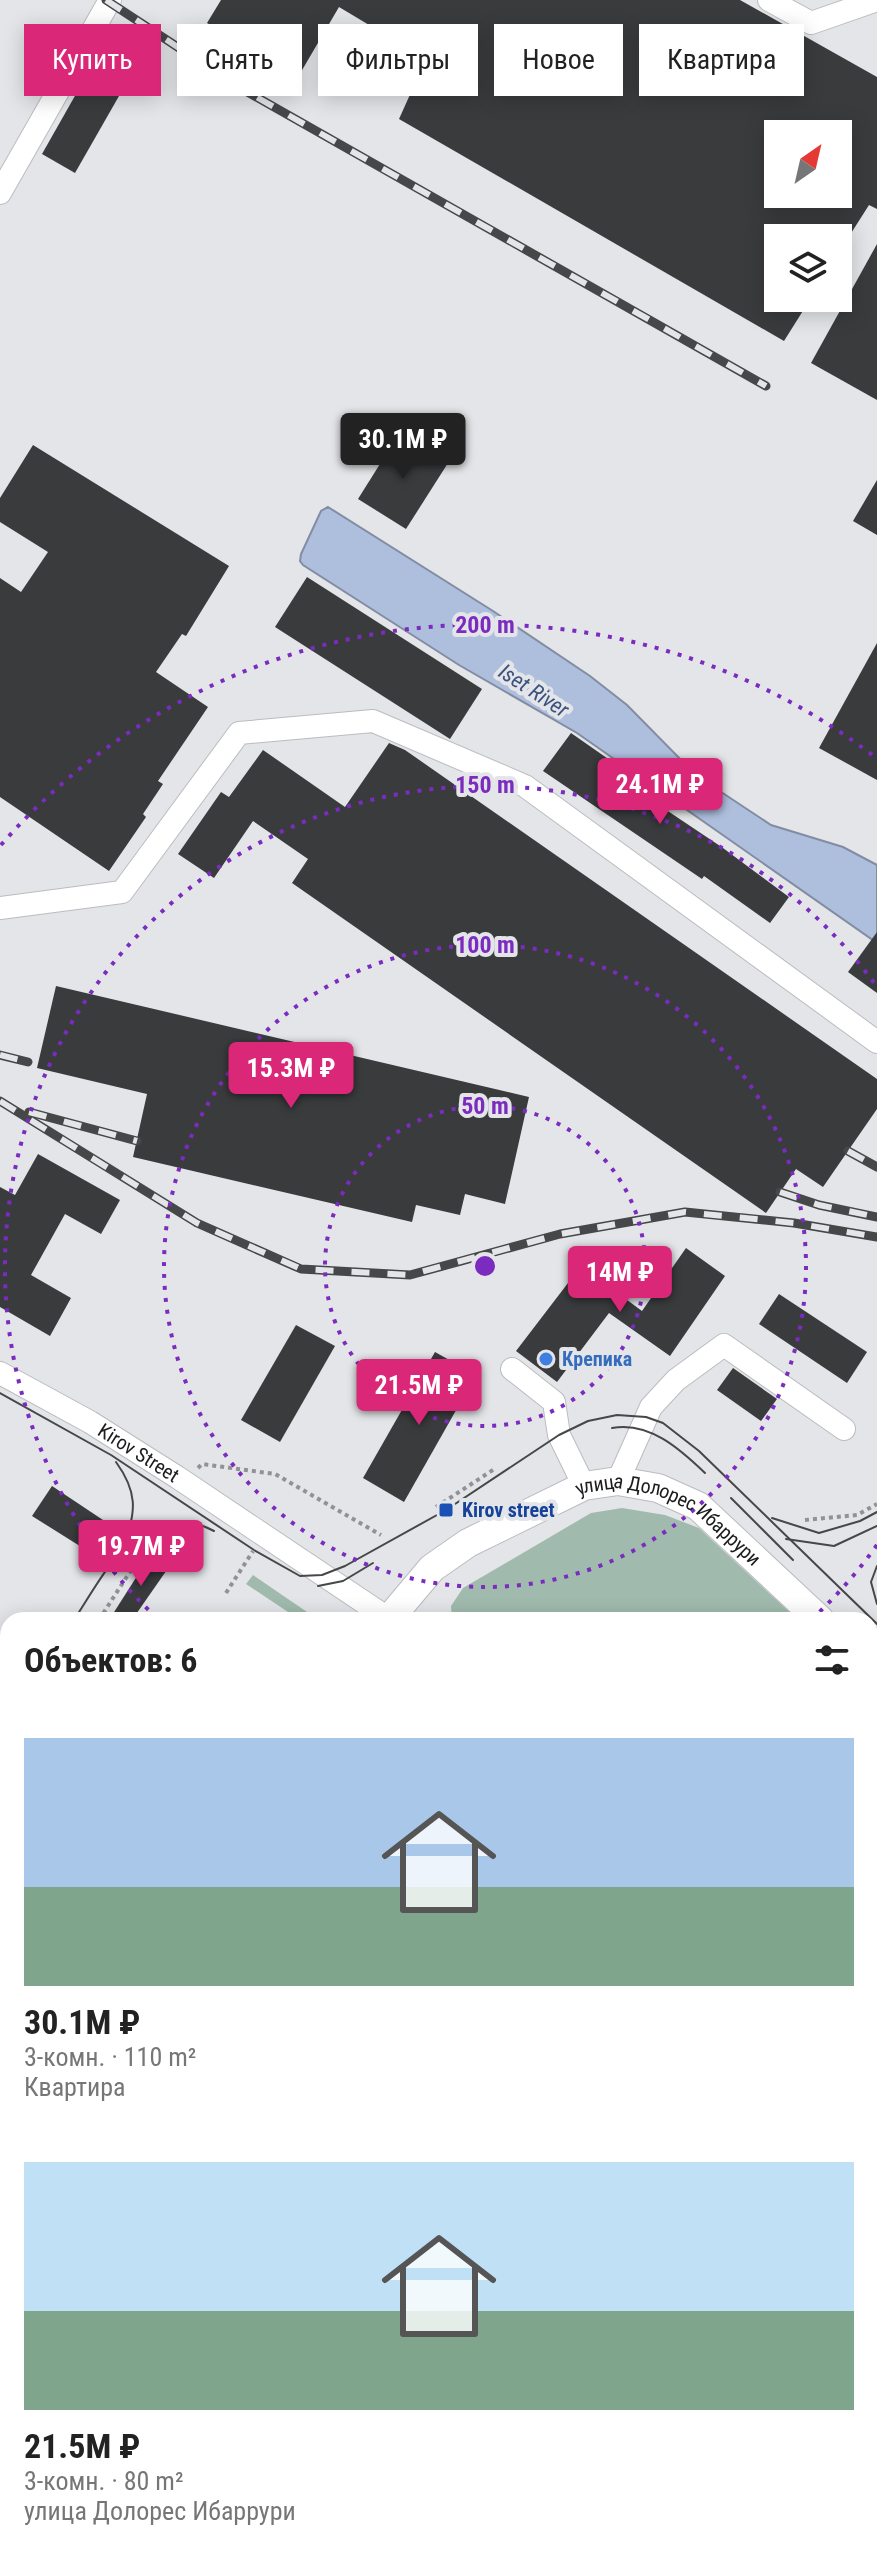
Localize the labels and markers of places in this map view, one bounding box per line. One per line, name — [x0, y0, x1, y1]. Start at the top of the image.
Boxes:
pin: 30.1M ₽ — [329, 413, 477, 481]
pin: 24.1M ₽ — [586, 758, 734, 826]
pin: 15.3M ₽ — [217, 1042, 365, 1110]
pin: 14M ₽ — [564, 1246, 676, 1314]
centre of rings — [471, 1252, 499, 1280]
place label: Крепика — [562, 1347, 632, 1371]
marker: Крепика — [537, 1350, 555, 1368]
pin: 21.5M ₽ — [345, 1359, 493, 1427]
place label: Kirov street — [462, 1498, 555, 1522]
marker: Kirov street — [437, 1501, 455, 1519]
pin: 19.7M ₽ — [67, 1520, 215, 1588]

